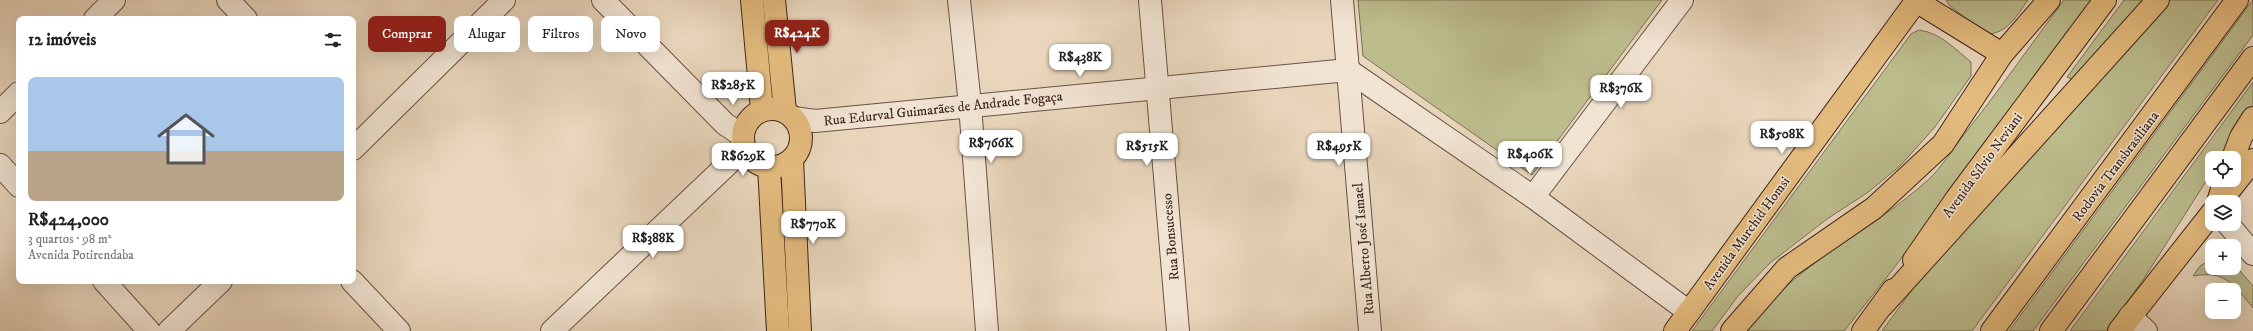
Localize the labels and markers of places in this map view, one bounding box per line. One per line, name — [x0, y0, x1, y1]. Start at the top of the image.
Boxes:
pin: R$424K — [764, 20, 830, 54]
pin: R$438K — [1047, 44, 1113, 78]
pin: R$285K — [700, 72, 766, 106]
pin: R$376K — [1588, 75, 1654, 109]
pin: R$508K — [1749, 121, 1815, 155]
pin: R$766K — [958, 130, 1024, 164]
pin: R$515K — [1114, 133, 1180, 167]
pin: R$495K — [1306, 133, 1372, 167]
pin: R$406K — [1497, 141, 1563, 175]
pin: R$629K — [710, 143, 776, 177]
pin: R$770K — [780, 211, 846, 245]
pin: R$388K — [620, 225, 686, 259]

